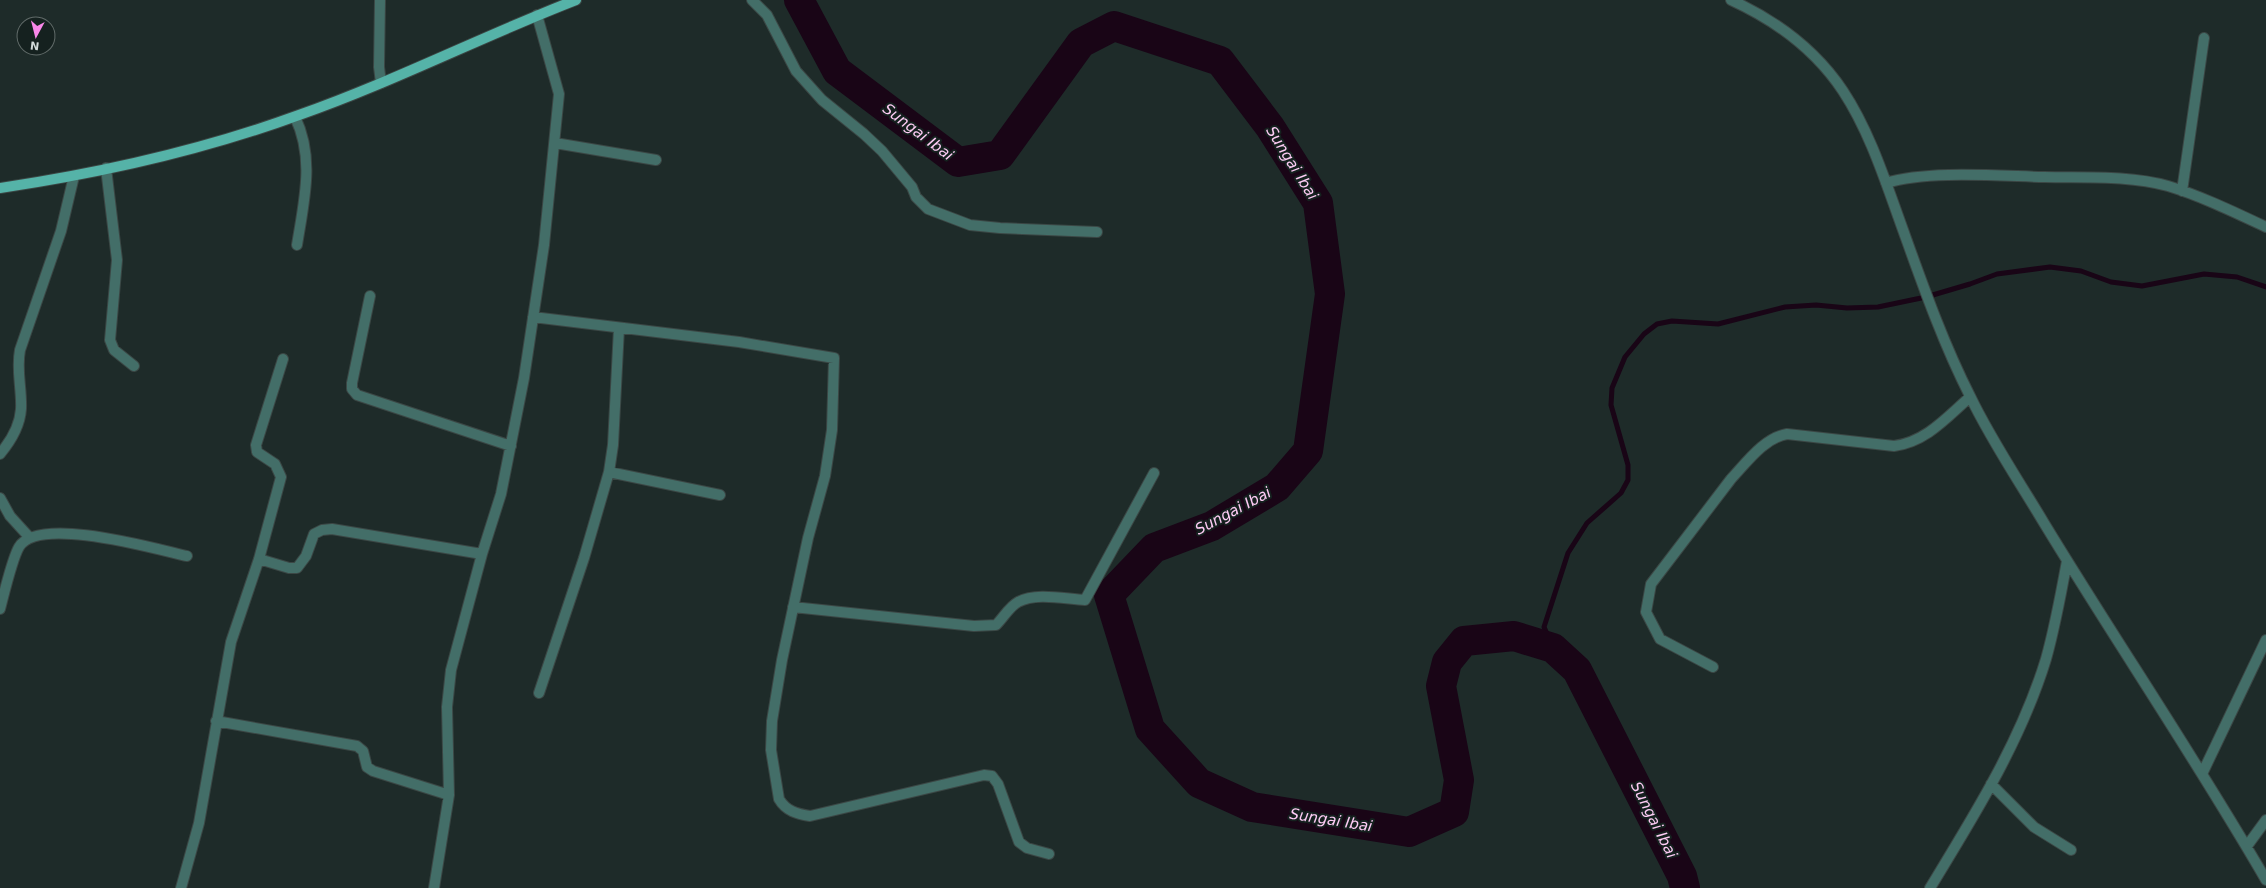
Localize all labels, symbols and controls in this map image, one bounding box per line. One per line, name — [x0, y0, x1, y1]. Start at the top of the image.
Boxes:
north arrow — [16, 16, 56, 56]
text: N — [29, 38, 40, 52]
water label: Sungai Ibai — [879, 100, 957, 165]
water label: Sungai Ibai — [1262, 123, 1322, 204]
water label: Sungai Ibai — [1192, 483, 1275, 539]
water label: Sungai Ibai — [1627, 779, 1681, 862]
water label: Sungai Ibai — [1288, 805, 1374, 836]

